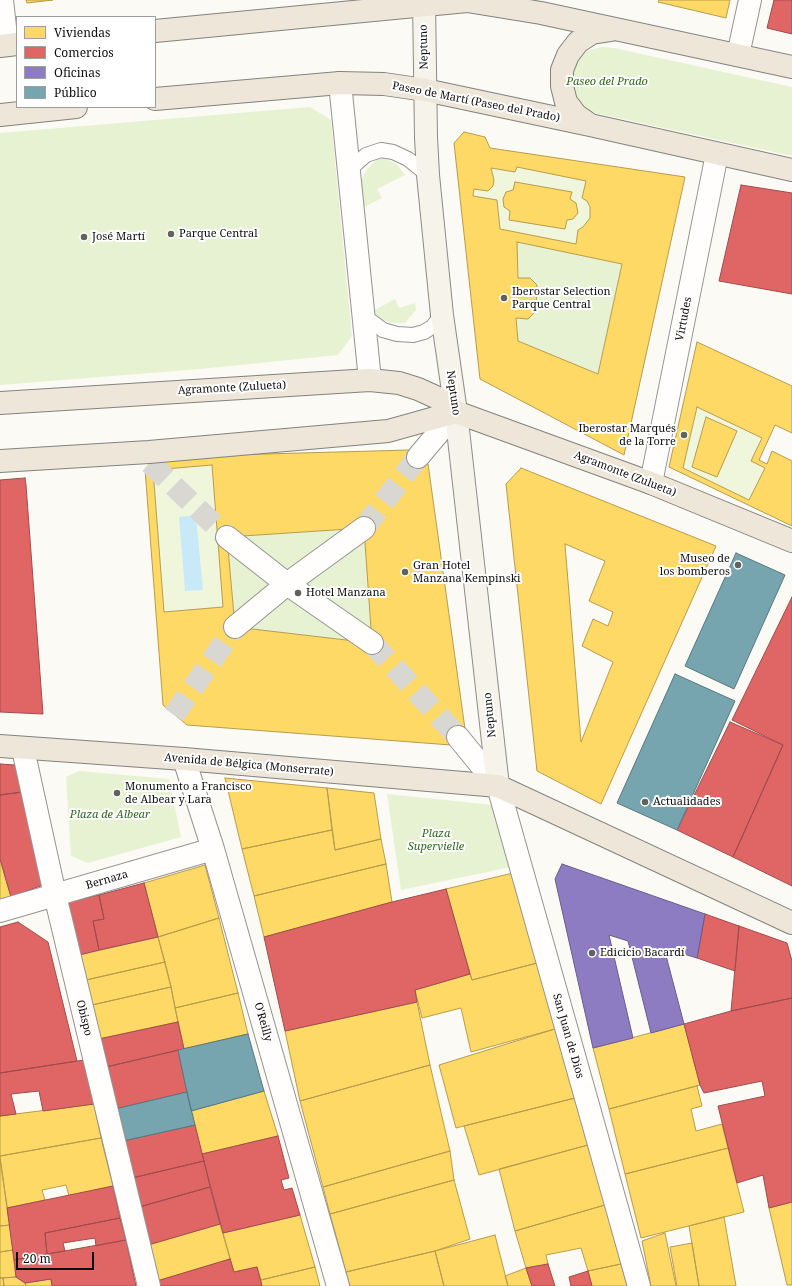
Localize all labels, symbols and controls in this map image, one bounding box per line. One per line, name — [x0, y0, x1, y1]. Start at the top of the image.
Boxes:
legend — [16, 16, 156, 108]
text: Viviendas — [54, 24, 110, 41]
street label: Neptuno — [417, 24, 431, 70]
text: Comercios — [54, 44, 114, 61]
text: Oficinas — [54, 64, 101, 81]
park label: Paseo del Prado — [566, 75, 648, 89]
street label: Paseo de Martí (Paseo del Prado) — [391, 79, 561, 125]
text: Público — [54, 84, 97, 101]
place label: Parque Central — [179, 227, 258, 241]
marker: Parque Central — [166, 229, 176, 239]
place label: José Martí — [92, 230, 145, 244]
marker: José Martí — [79, 232, 89, 242]
place label: Iberostar Selection Parque Central — [512, 285, 611, 311]
marker: Iberostar Selection Parque Central — [499, 293, 509, 303]
street label: Virtudes — [673, 296, 695, 342]
street label: Neptuno — [443, 370, 463, 416]
street label: Agramonte (Zulueta) — [177, 379, 287, 397]
place label: Iberostar Marqués de la Torre — [578, 422, 676, 448]
marker: Iberostar Marqués de la Torre — [679, 430, 689, 440]
street label: Agramonte (Zulueta) — [572, 448, 678, 500]
place label: Museo de los bomberos — [660, 552, 730, 578]
place label: Gran Hotel Manzana Kempinski — [413, 559, 521, 585]
marker: Museo de los bomberos — [733, 560, 743, 570]
marker: Gran Hotel Manzana Kempinski — [400, 567, 410, 577]
place label: Hotel Manzana — [306, 586, 386, 600]
marker: Hotel Manzana — [293, 588, 303, 598]
street label: Neptuno — [481, 692, 499, 738]
street label: Avenida de Bélgica (Monserrate) — [164, 751, 334, 779]
place label: Monumento a Francisco de Albear y Lara — [125, 780, 252, 806]
marker: Monumento a Francisco de Albear y Lara — [112, 788, 122, 798]
place label: Actualidades — [653, 795, 720, 809]
marker: Actualidades — [640, 797, 650, 807]
park label: Plaza de Albear — [70, 808, 150, 822]
park label: Plaza Supervielle — [408, 827, 464, 853]
street label: Bernaza — [84, 868, 130, 892]
place label: Edicicio Bacardí — [600, 946, 685, 960]
marker: Edicicio Bacardí — [587, 948, 597, 958]
street label: San Juan de Dios — [550, 992, 586, 1080]
street label: Obispo — [73, 999, 95, 1037]
street label: O'Reilly — [251, 1001, 275, 1043]
scale bar — [18, 1244, 96, 1270]
text: 20 m — [23, 1250, 51, 1267]

